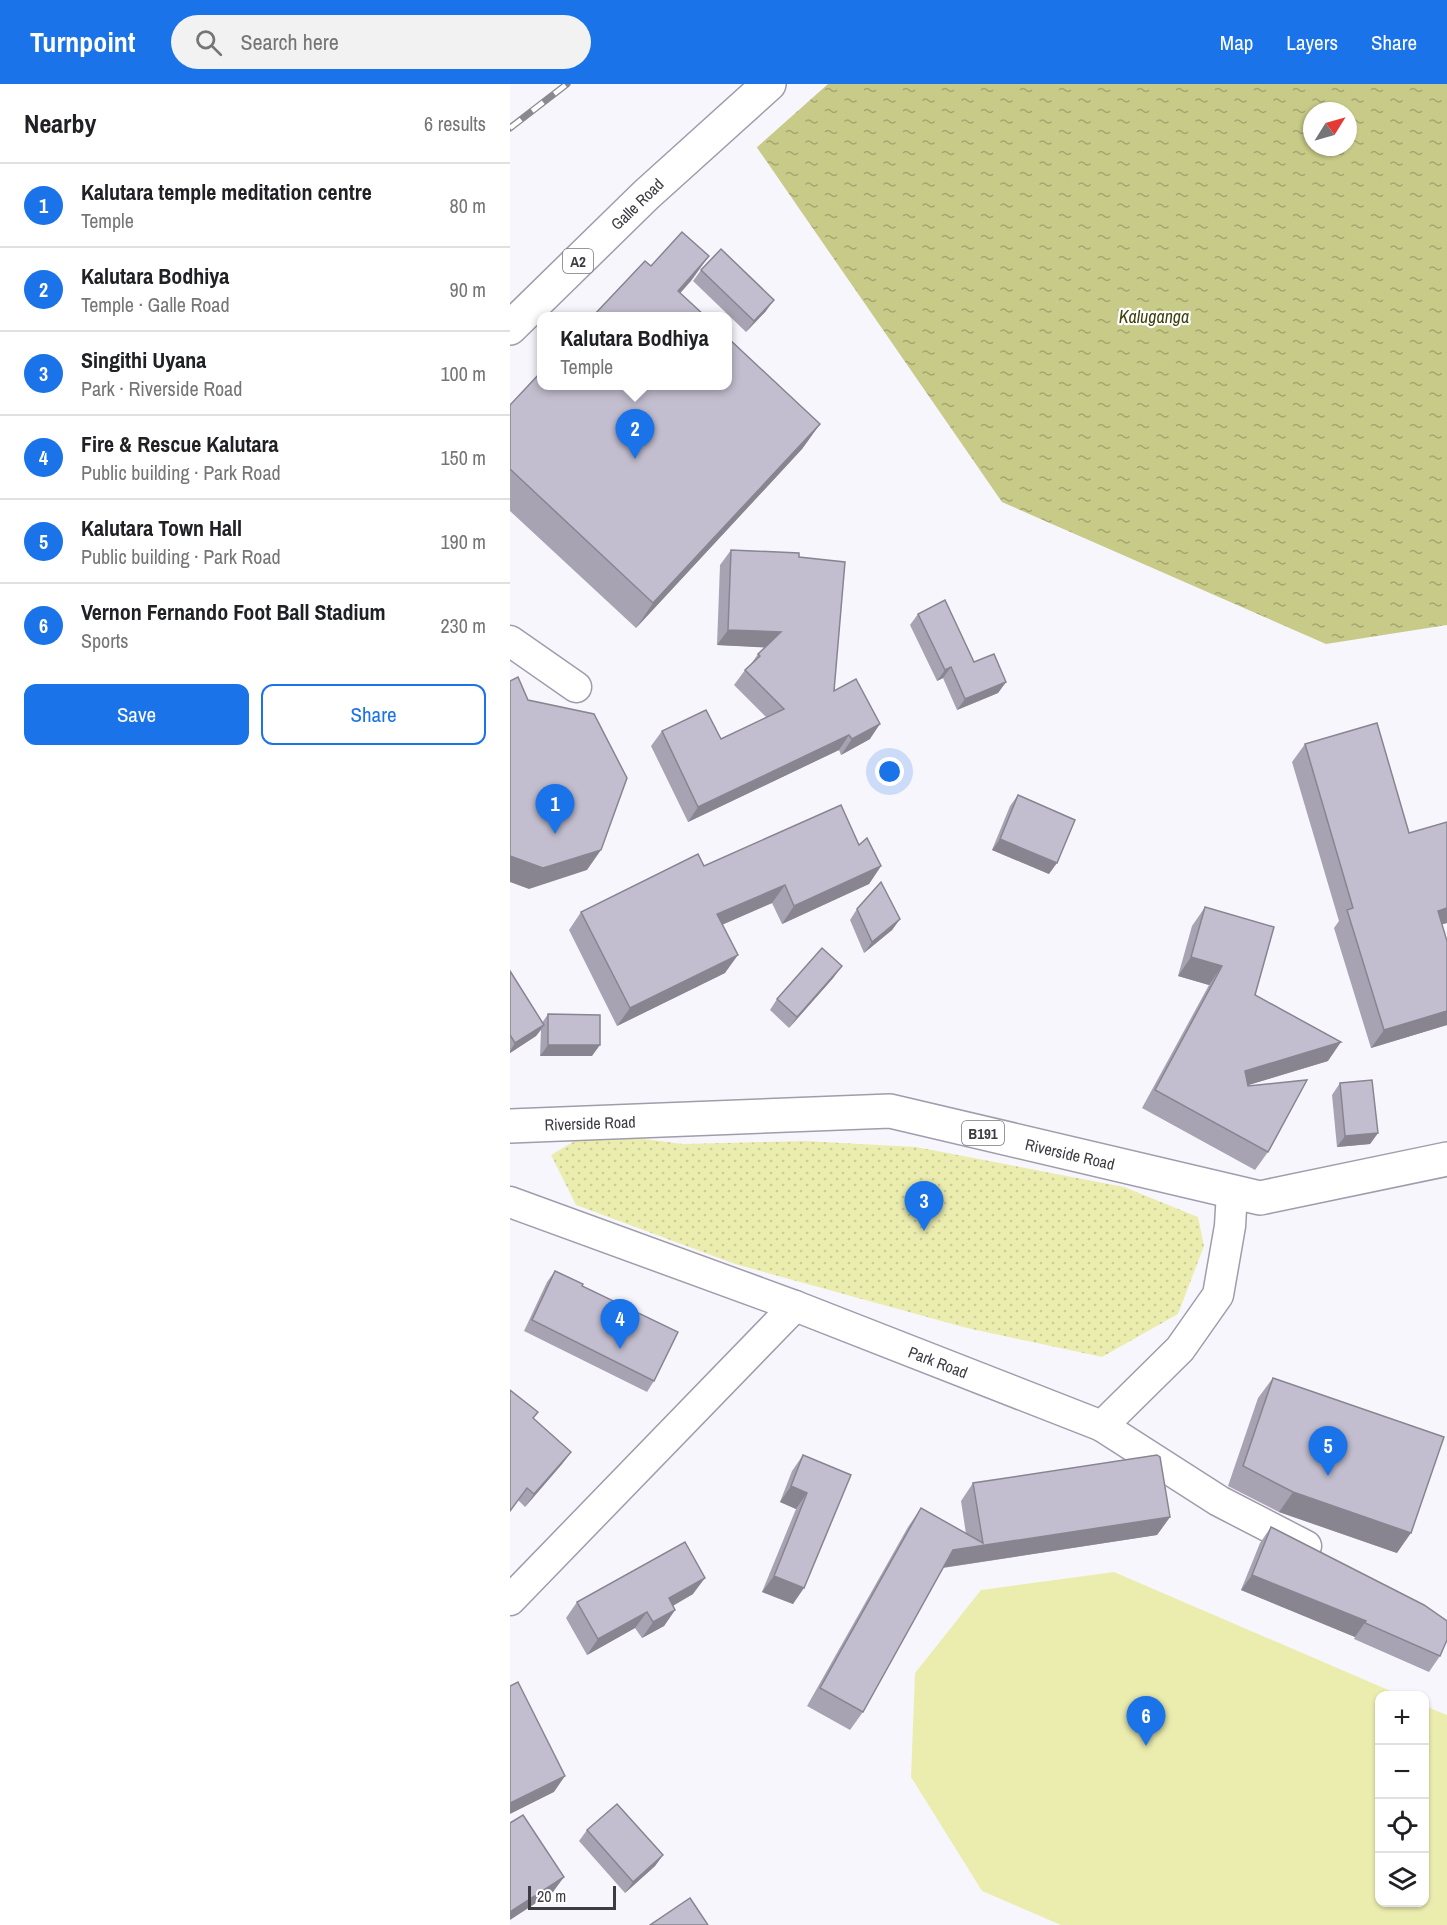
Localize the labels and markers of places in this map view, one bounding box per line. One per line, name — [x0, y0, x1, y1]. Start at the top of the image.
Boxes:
pin: 2 — [616, 410, 654, 459]
pin: 1 — [536, 784, 574, 834]
pin: 3 — [904, 1182, 944, 1231]
pin: 4 — [600, 1300, 640, 1349]
pin: 5 — [1308, 1426, 1348, 1476]
pin: 6 — [1126, 1696, 1166, 1746]

